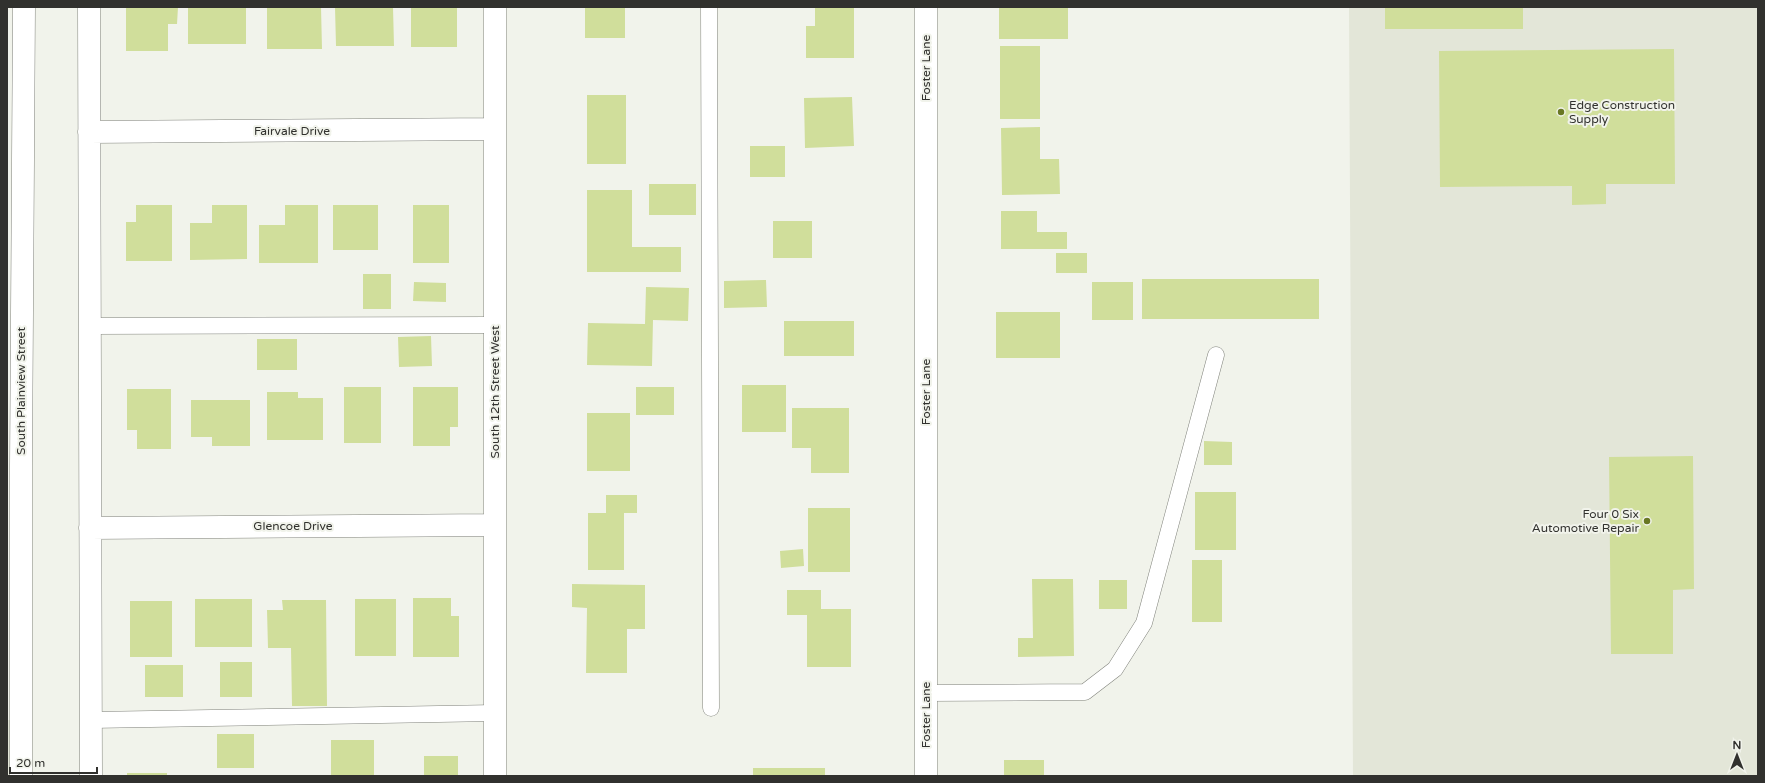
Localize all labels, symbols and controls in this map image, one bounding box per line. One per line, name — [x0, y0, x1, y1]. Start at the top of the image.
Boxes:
street label: Foster Lane — [919, 35, 933, 101]
place label: Edge Construction Supply — [1569, 98, 1675, 126]
marker: Edge Construction Supply — [1556, 107, 1566, 117]
street label: Fairvale Drive — [254, 124, 330, 138]
street label: South 12th Street West — [488, 325, 502, 459]
street label: South Plainview Street — [14, 327, 28, 455]
street label: Foster Lane — [919, 359, 933, 425]
place label: Four 0 Six Automotive Repair — [1532, 507, 1639, 535]
marker: Four 0 Six Automotive Repair — [1642, 516, 1652, 526]
street label: Glencoe Drive — [253, 519, 333, 533]
street label: Foster Lane — [919, 682, 933, 748]
north arrow — [1717, 735, 1757, 775]
text: N — [1733, 739, 1741, 752]
scale bar — [10, 749, 97, 775]
text: 20 m — [16, 756, 45, 770]

